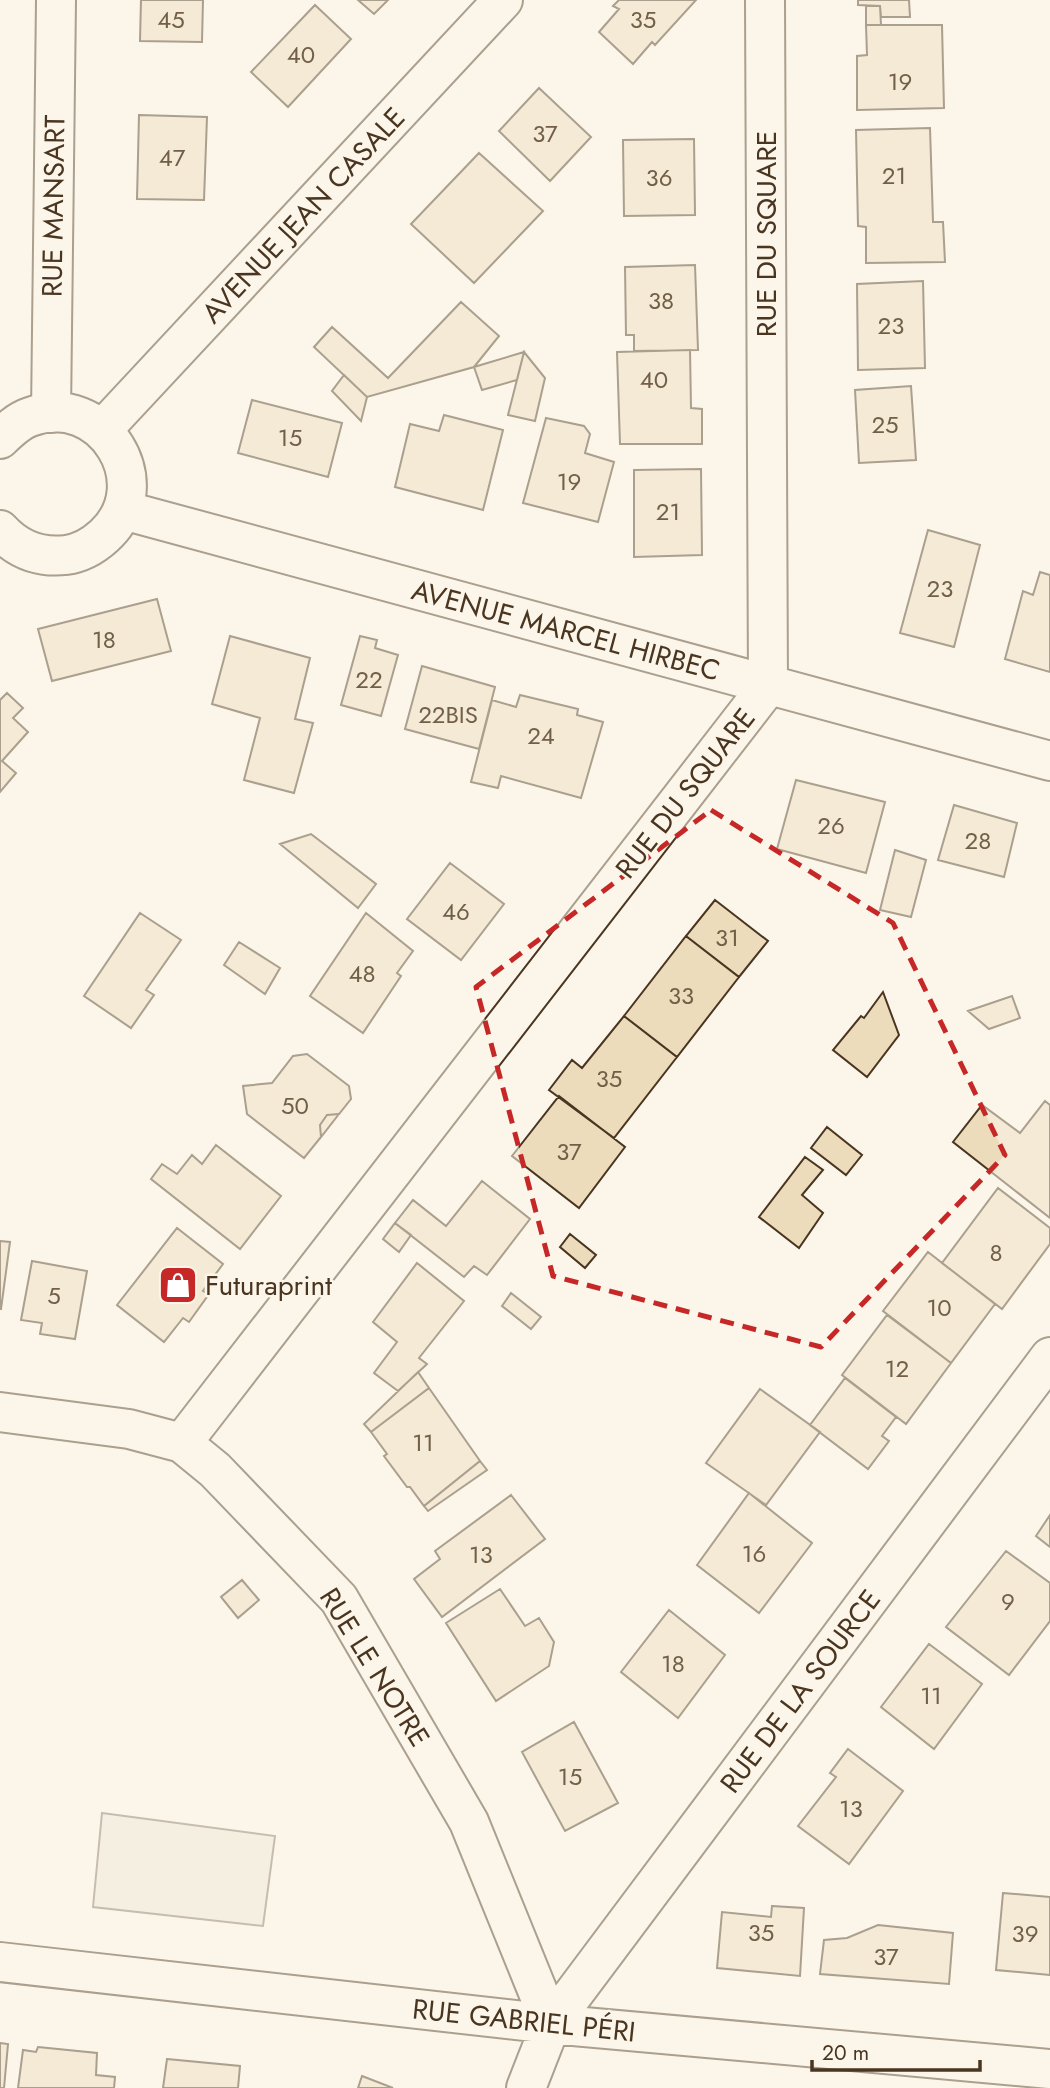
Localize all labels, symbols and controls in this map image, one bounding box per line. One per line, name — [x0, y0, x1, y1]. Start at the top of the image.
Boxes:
house number: 45 — [157, 2, 185, 37]
house number: 35 — [630, 2, 656, 37]
house number: 40 — [287, 37, 315, 72]
house number: 19 — [888, 64, 912, 99]
street label: AVENUE JEAN CASALE — [192, 98, 415, 333]
street label: RUE MANSART — [31, 114, 76, 298]
house number: 37 — [532, 116, 558, 151]
street label: RUE DU SQUARE — [746, 131, 787, 337]
house number: 47 — [159, 140, 186, 175]
house number: 21 — [882, 158, 906, 193]
house number: 36 — [646, 160, 672, 195]
house number: 38 — [648, 283, 674, 318]
house number: 23 — [878, 308, 904, 343]
house number: 40 — [640, 362, 668, 397]
house number: 25 — [871, 407, 899, 442]
house number: 15 — [278, 420, 302, 455]
house number: 19 — [557, 464, 581, 499]
house number: 21 — [656, 494, 680, 529]
street label: AVENUE MARCEL HIRBEC — [407, 570, 725, 691]
house number: 23 — [927, 571, 953, 606]
house number: 18 — [92, 622, 116, 657]
house number: 22 — [355, 662, 383, 697]
house number: 22BIS — [418, 697, 478, 732]
street label: RUE DU SQUARE — [606, 699, 765, 887]
house number: 24 — [527, 718, 555, 753]
house number: 26 — [817, 808, 845, 843]
house number: 28 — [965, 823, 991, 858]
house number: 46 — [442, 894, 470, 929]
house number: 31 — [715, 920, 739, 955]
house number: 48 — [348, 956, 376, 991]
house number: 33 — [668, 978, 694, 1013]
house number: 35 — [596, 1061, 622, 1096]
house number: 50 — [281, 1088, 309, 1123]
house number: 37 — [556, 1134, 582, 1169]
house number: 8 — [989, 1235, 1003, 1270]
shop icon: Futuraprint — [157, 1264, 199, 1306]
place label: Futuraprint — [205, 1265, 332, 1306]
house number: 5 — [47, 1278, 61, 1313]
house number: 10 — [926, 1290, 952, 1325]
house number: 12 — [885, 1351, 909, 1386]
house number: 11 — [412, 1425, 434, 1460]
house number: 16 — [742, 1536, 766, 1571]
house number: 13 — [469, 1537, 493, 1572]
street label: RUE LE NOTRE — [309, 1580, 440, 1755]
street label: RUE DE LA SOURCE — [710, 1581, 891, 1802]
house number: 9 — [1001, 1584, 1015, 1619]
house number: 18 — [661, 1646, 685, 1681]
house number: 11 — [920, 1678, 942, 1713]
house number: 15 — [558, 1759, 582, 1794]
house number: 13 — [839, 1791, 863, 1826]
house number: 35 — [748, 1915, 774, 1950]
house number: 39 — [1012, 1916, 1038, 1951]
house number: 37 — [873, 1939, 899, 1974]
street label: RUE GABRIEL PÉRI — [410, 1988, 638, 2053]
scale bar — [812, 2028, 980, 2072]
text: 20 m — [822, 2038, 869, 2068]

